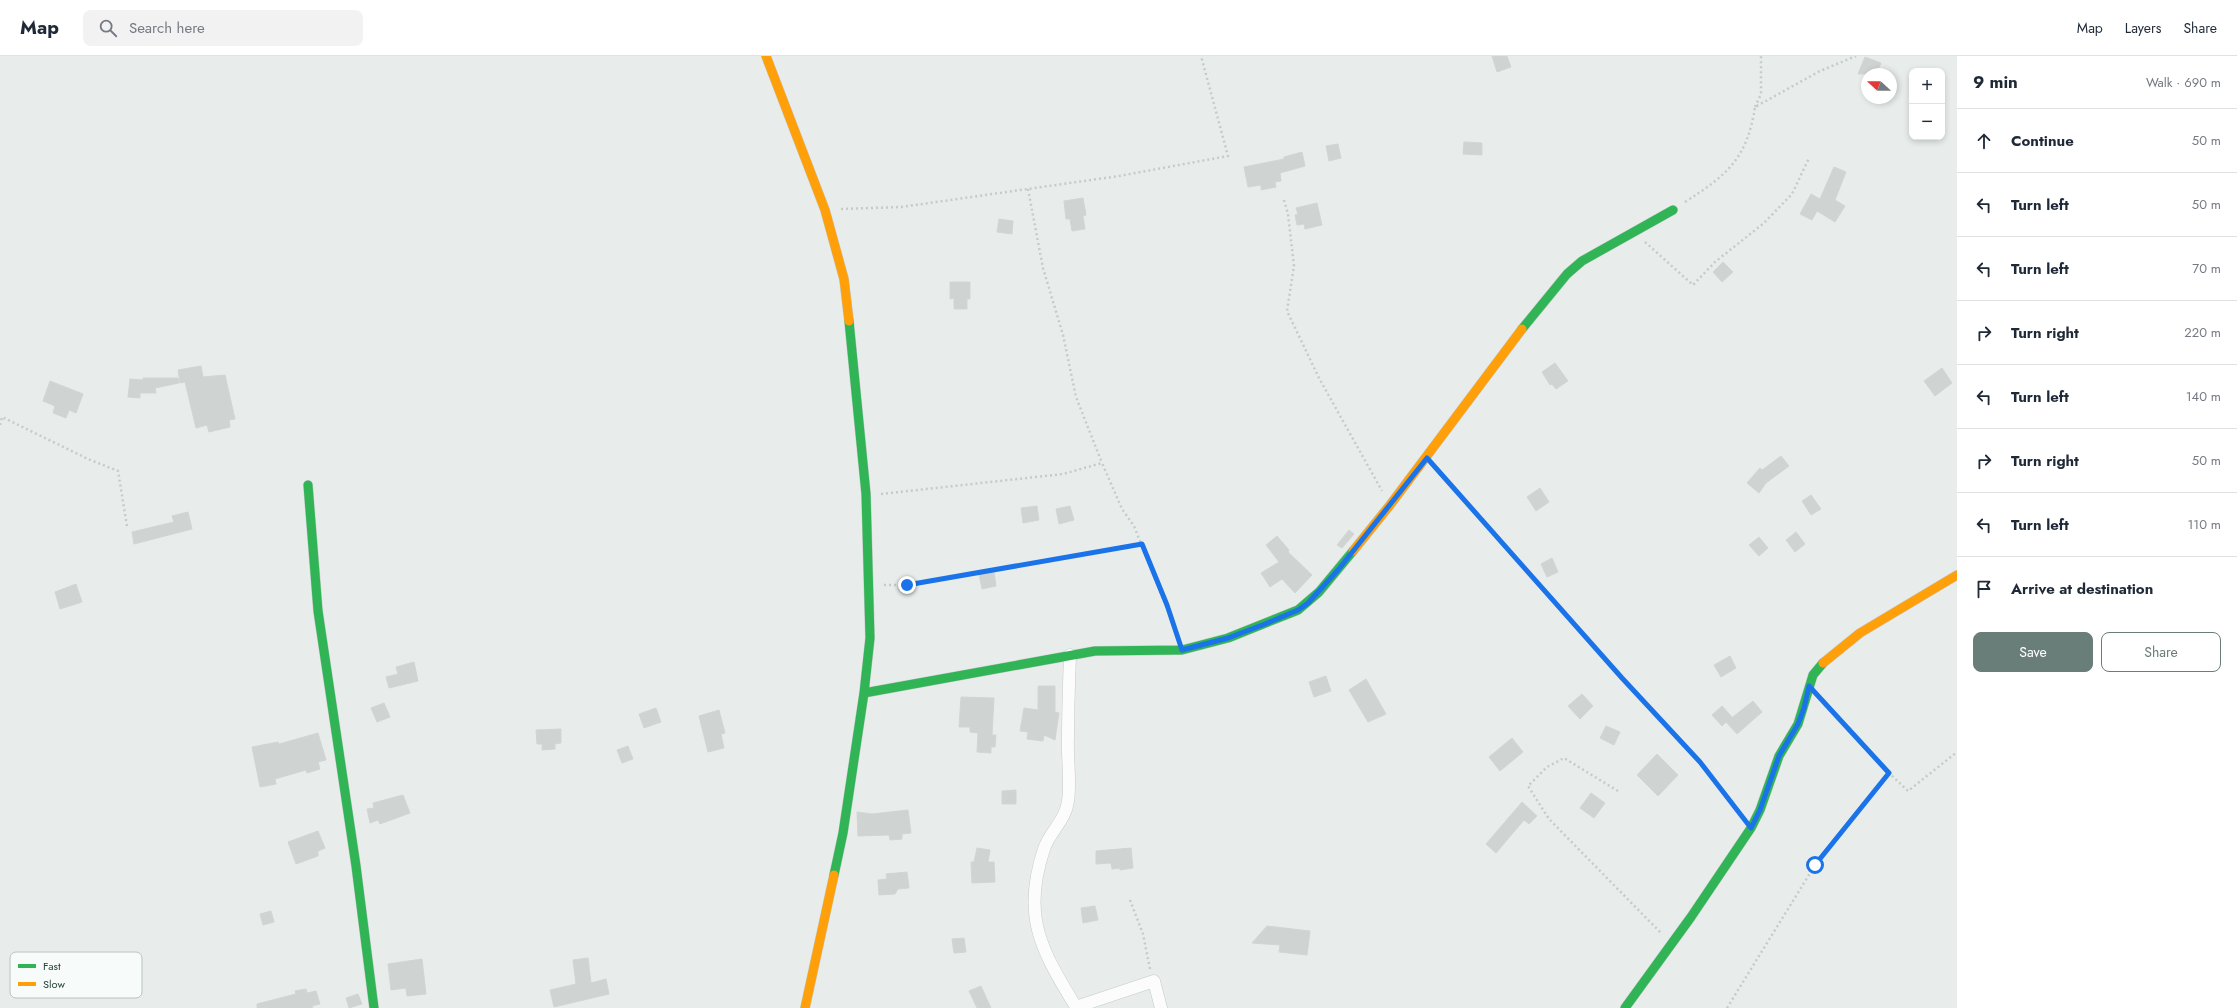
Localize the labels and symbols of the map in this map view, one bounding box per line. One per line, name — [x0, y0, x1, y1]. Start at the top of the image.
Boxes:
north arrow — [1861, 68, 1897, 104]
route end — [898, 576, 916, 594]
route start — [1806, 856, 1824, 874]
legend — [10, 952, 142, 998]
text: Fast — [43, 958, 61, 974]
text: Slow — [43, 976, 65, 992]

